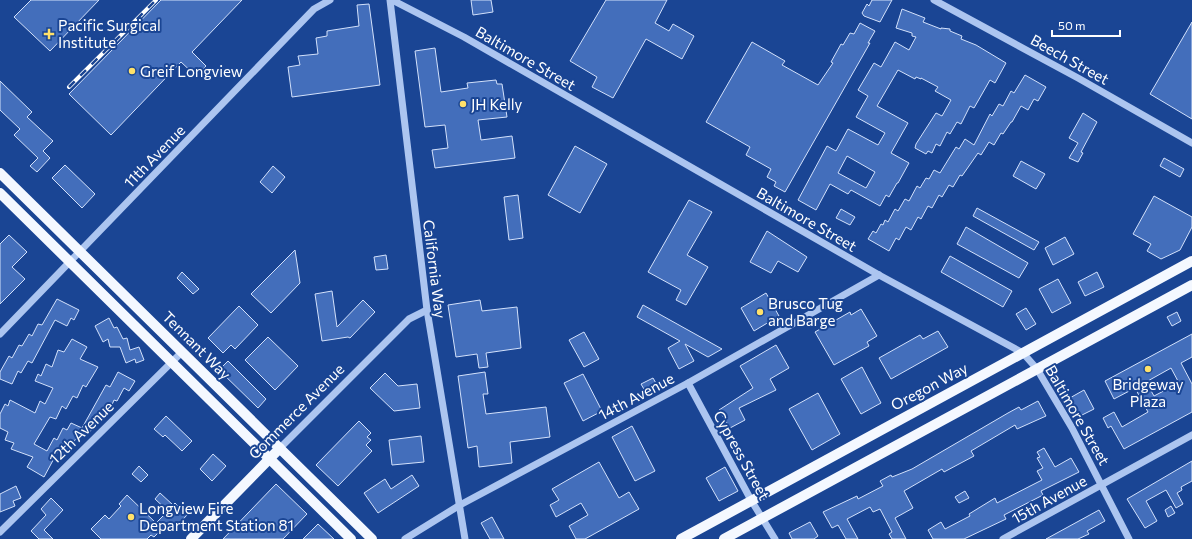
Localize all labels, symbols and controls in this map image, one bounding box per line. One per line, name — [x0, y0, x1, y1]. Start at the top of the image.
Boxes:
scale bar — [1052, 12, 1120, 38]
place label: Pacific Surgical Institute — [58, 16, 161, 51]
text: 50 m — [1058, 18, 1086, 32]
street label: Baltimore Street — [473, 22, 579, 94]
marker: Pacific Surgical Institute — [43, 28, 55, 40]
street label: Beech Street — [1028, 30, 1112, 88]
place label: Greif Longview — [140, 62, 243, 80]
marker: Greif Longview — [127, 66, 137, 76]
place label: JH Kelly — [471, 95, 523, 113]
marker: JH Kelly — [458, 99, 468, 109]
street label: 11th Avenue — [120, 121, 188, 191]
street label: Baltimore Street — [754, 183, 860, 255]
street label: California Way — [420, 219, 450, 320]
place label: Brusco Tug and Barge — [768, 294, 843, 329]
street label: Tennant Way — [159, 307, 235, 383]
marker: Brusco Tug and Barge — [755, 307, 765, 317]
street label: Oregon Way — [888, 358, 971, 414]
street label: Commerce Avenue — [245, 360, 347, 462]
street label: Baltimore Street — [1042, 362, 1114, 468]
marker: Bridgeway Plaza — [1143, 364, 1153, 374]
street label: 14th Avenue — [595, 369, 677, 423]
place label: Bridgeway Plaza — [1112, 375, 1184, 410]
street label: 12th Avenue — [45, 397, 117, 467]
street label: Cypress Street — [710, 407, 774, 503]
street label: 15th Avenue — [1008, 471, 1090, 527]
place label: Longview Fire Department Station 81 — [139, 499, 294, 534]
marker: Longview Fire Department Station 81 — [126, 512, 136, 522]

